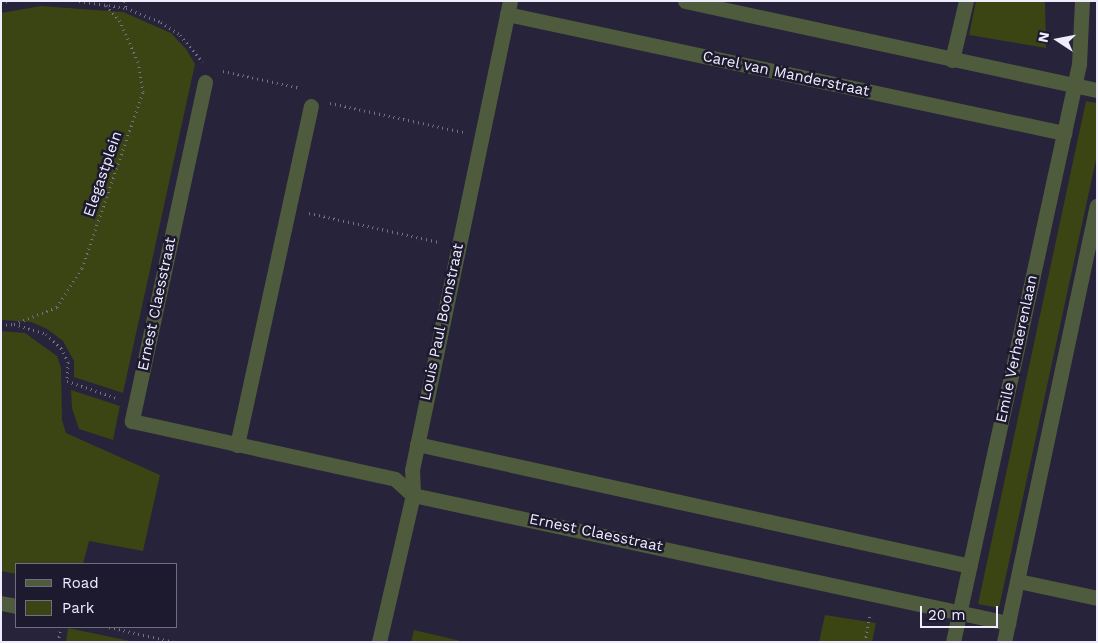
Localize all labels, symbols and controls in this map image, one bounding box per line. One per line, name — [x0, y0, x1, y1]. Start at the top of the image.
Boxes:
north arrow — [1033, 15, 1083, 65]
text: N — [1034, 31, 1052, 44]
street label: Carel van Manderstraat — [701, 47, 871, 101]
street label: Elegastplein — [80, 129, 126, 219]
street label: Ernest Claesstraat — [134, 236, 180, 372]
street label: Louis Paul Boonstraat — [416, 242, 468, 402]
street label: Emile Verhaerenlaan — [992, 273, 1042, 425]
street label: Ernest Claesstraat — [528, 510, 664, 556]
legend — [15, 563, 178, 628]
text: Road — [62, 574, 99, 592]
scale bar — [923, 596, 1000, 628]
text: Park — [62, 599, 94, 617]
text: 20 m — [928, 606, 966, 624]

